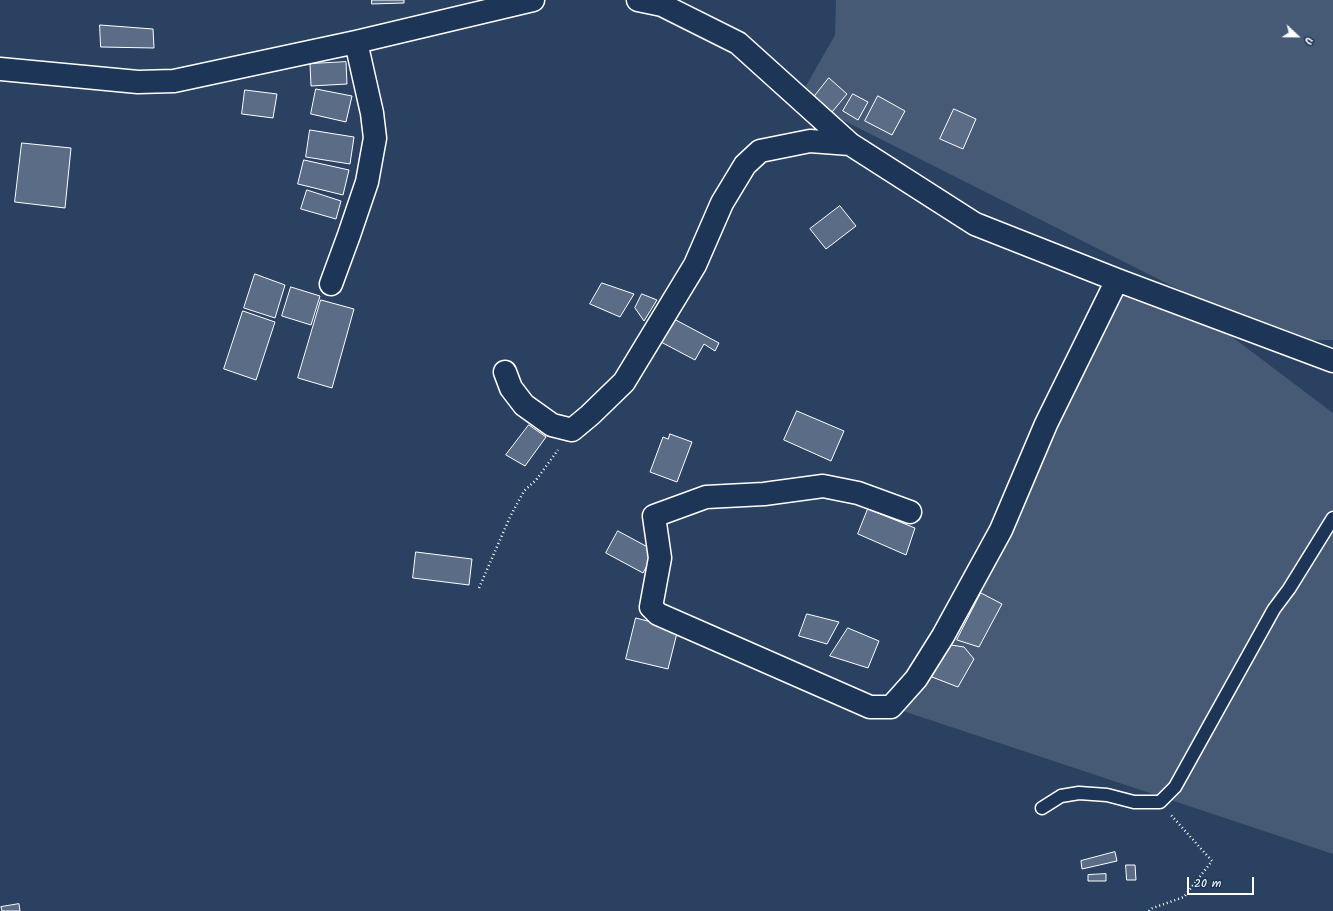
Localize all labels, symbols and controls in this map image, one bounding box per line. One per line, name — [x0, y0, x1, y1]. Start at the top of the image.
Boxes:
north arrow — [1277, 16, 1317, 56]
text: U — [1299, 34, 1318, 47]
scale bar — [1189, 869, 1256, 895]
text: 20 m — [1194, 874, 1221, 893]

